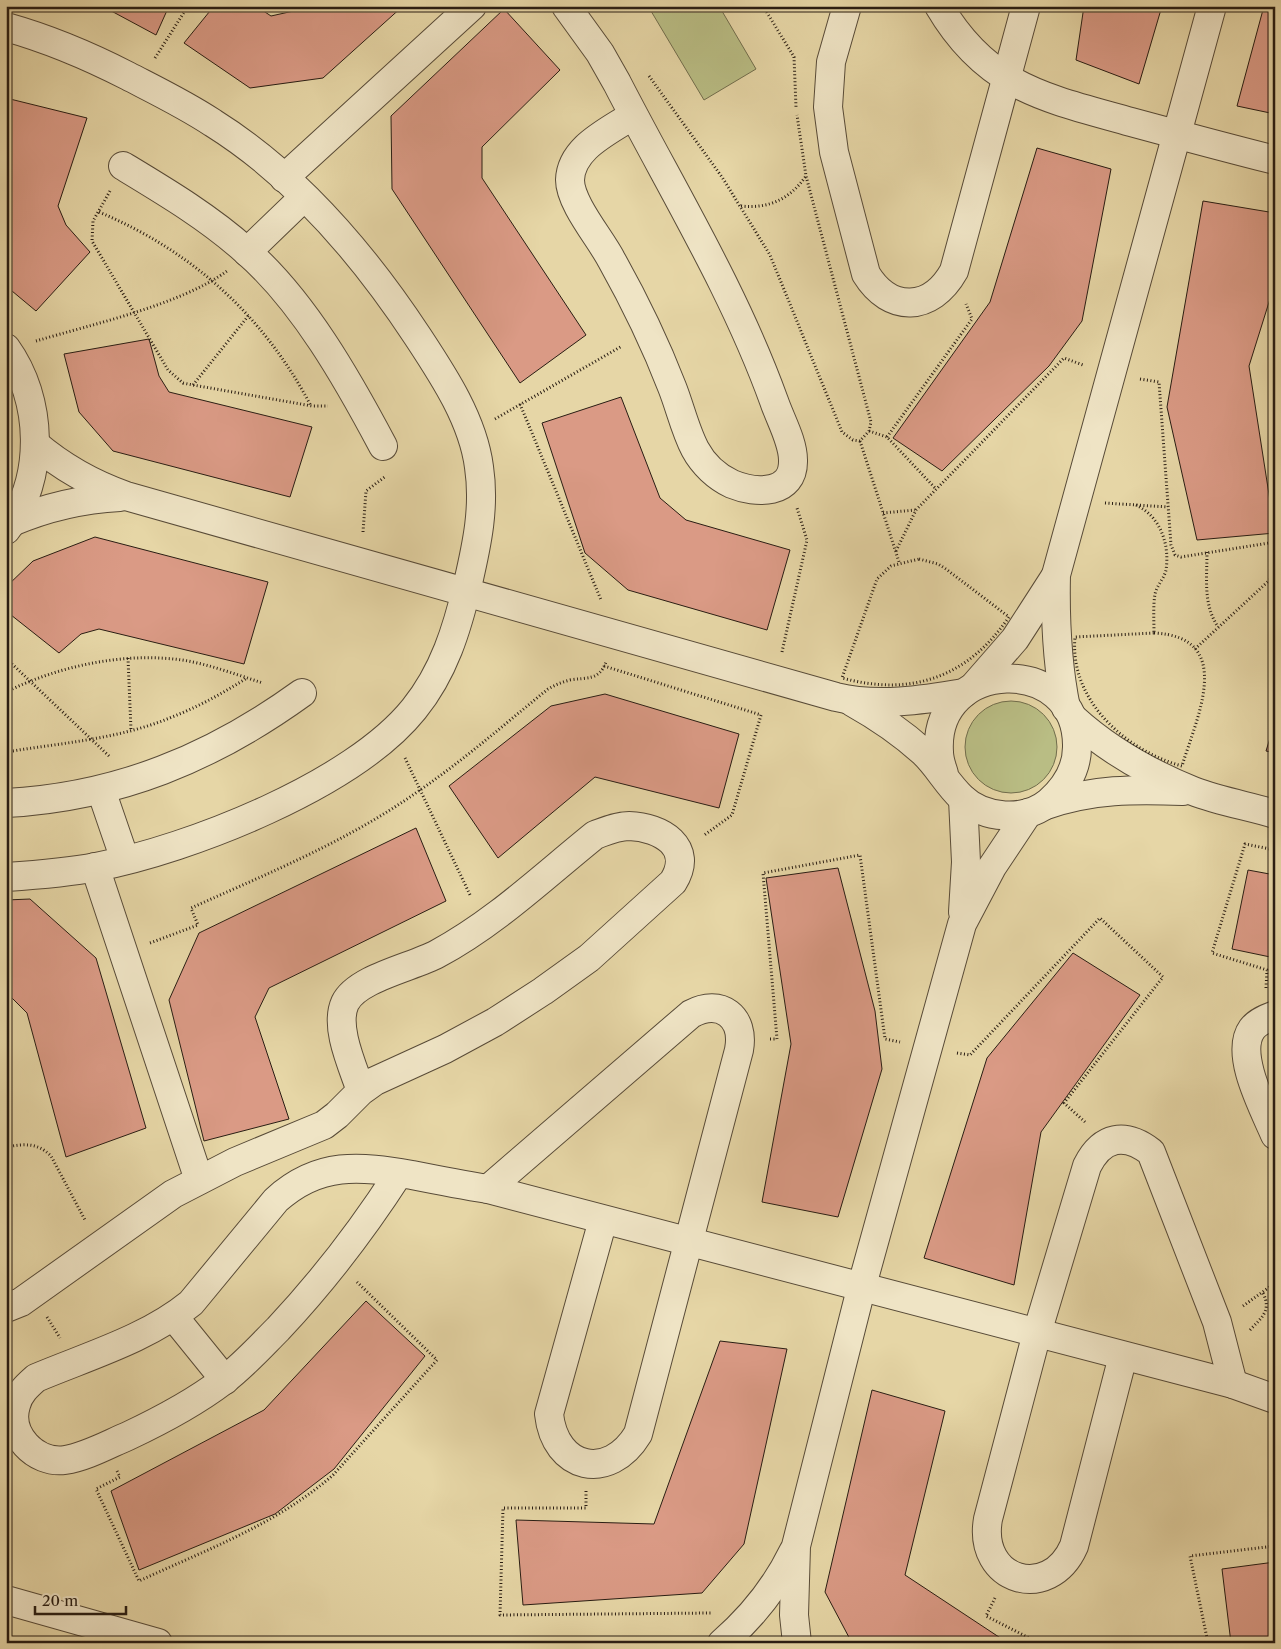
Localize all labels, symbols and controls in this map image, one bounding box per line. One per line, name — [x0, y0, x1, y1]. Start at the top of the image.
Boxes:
scale bar — [35, 1584, 126, 1616]
text: 20 m — [42, 1591, 78, 1610]

